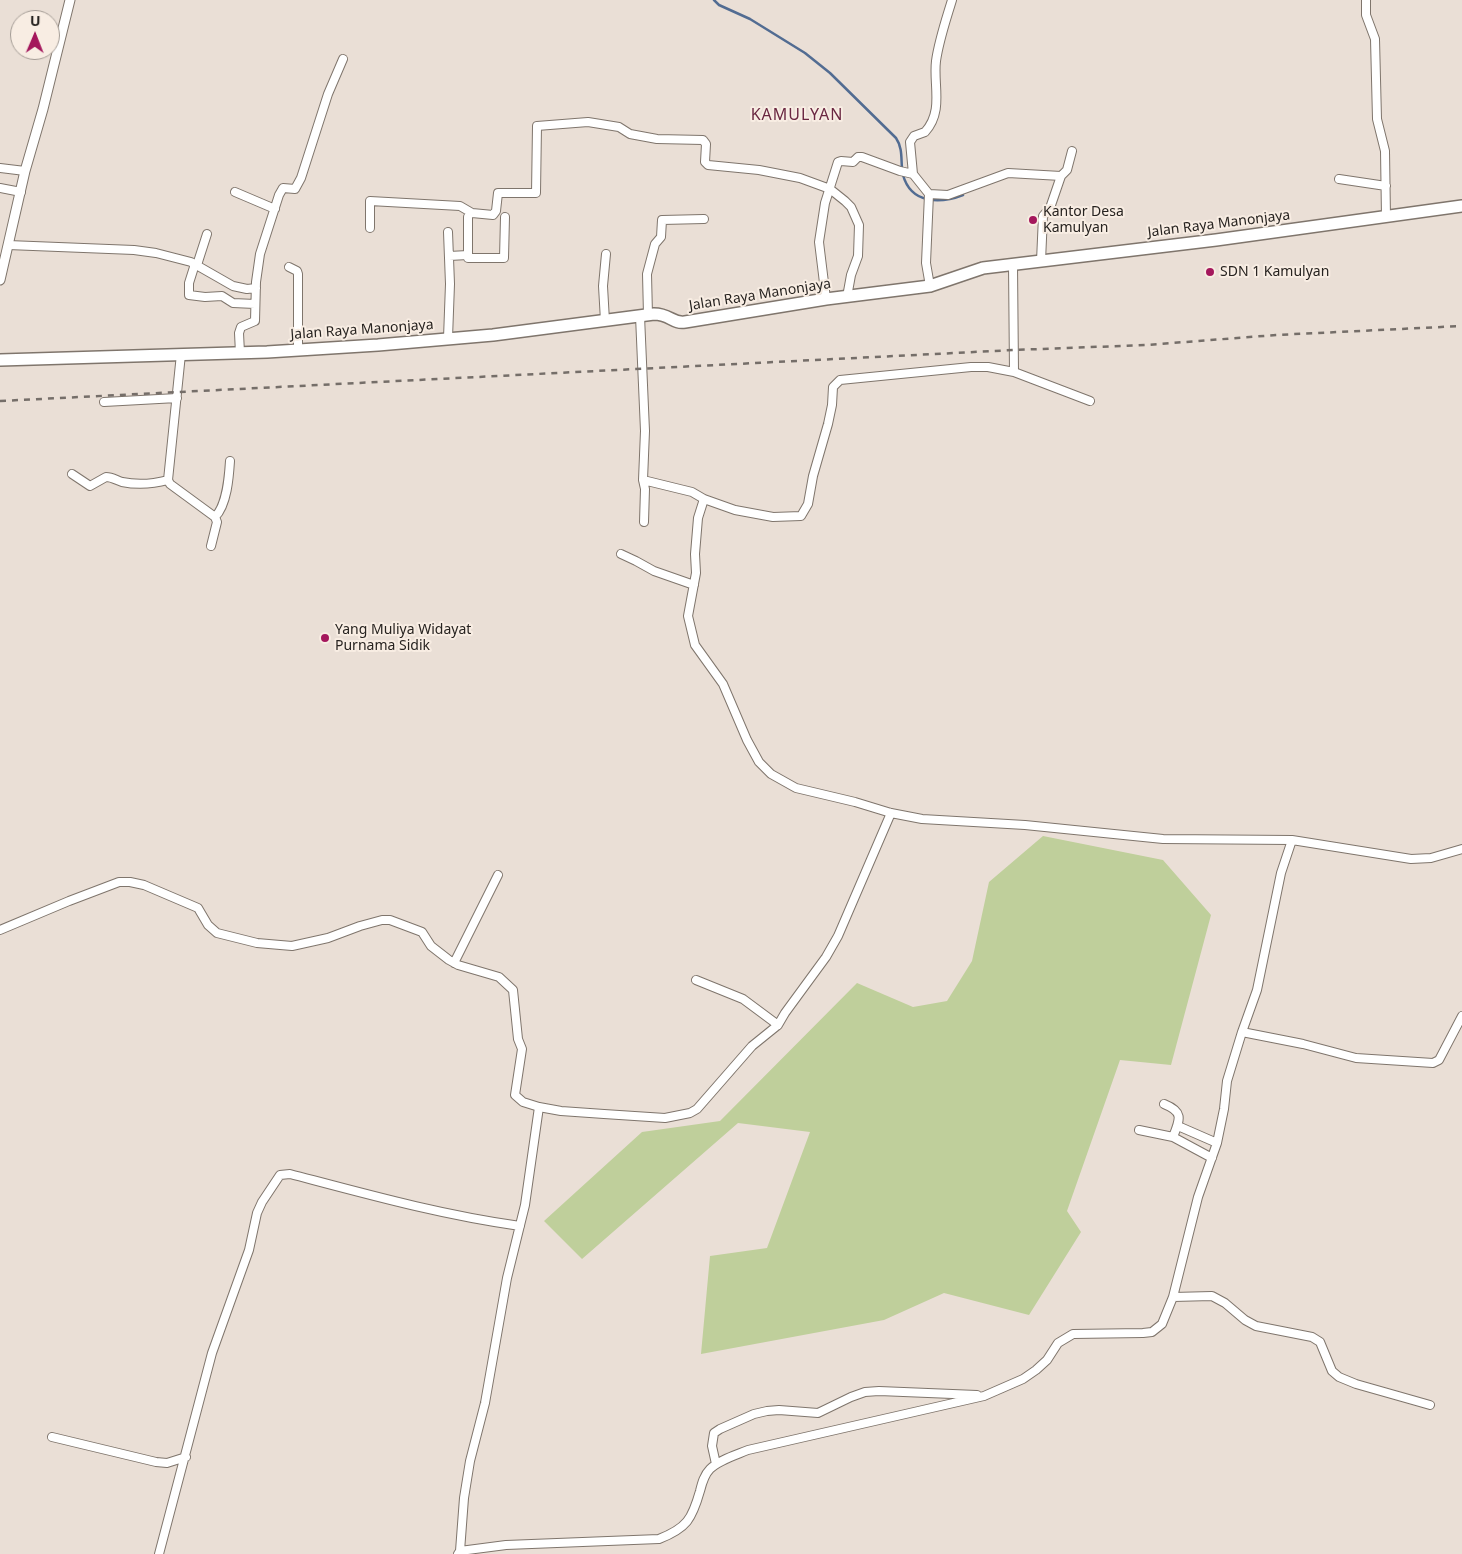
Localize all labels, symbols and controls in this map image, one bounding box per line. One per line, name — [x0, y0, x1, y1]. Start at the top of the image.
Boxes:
north arrow — [10, 10, 60, 60]
text: U — [30, 11, 41, 30]
district label: KAMULYAN — [750, 105, 844, 125]
place label: Kantor Desa Kamulyan — [1043, 204, 1124, 236]
street label: Jalan Raya Manonjaya — [1147, 207, 1291, 241]
marker: Kantor Desa Kamulyan — [1027, 214, 1039, 226]
place label: SDN 1 Kamulyan — [1220, 264, 1329, 280]
marker: SDN 1 Kamulyan — [1204, 266, 1216, 278]
street label: Jalan Raya Manonjaya — [688, 275, 832, 315]
street label: Jalan Raya Manonjaya — [290, 317, 434, 343]
place label: Yang Muliya Widayat Purnama Sidik — [335, 622, 471, 654]
marker: Yang Muliya Widayat Purnama Sidik — [319, 632, 331, 644]

